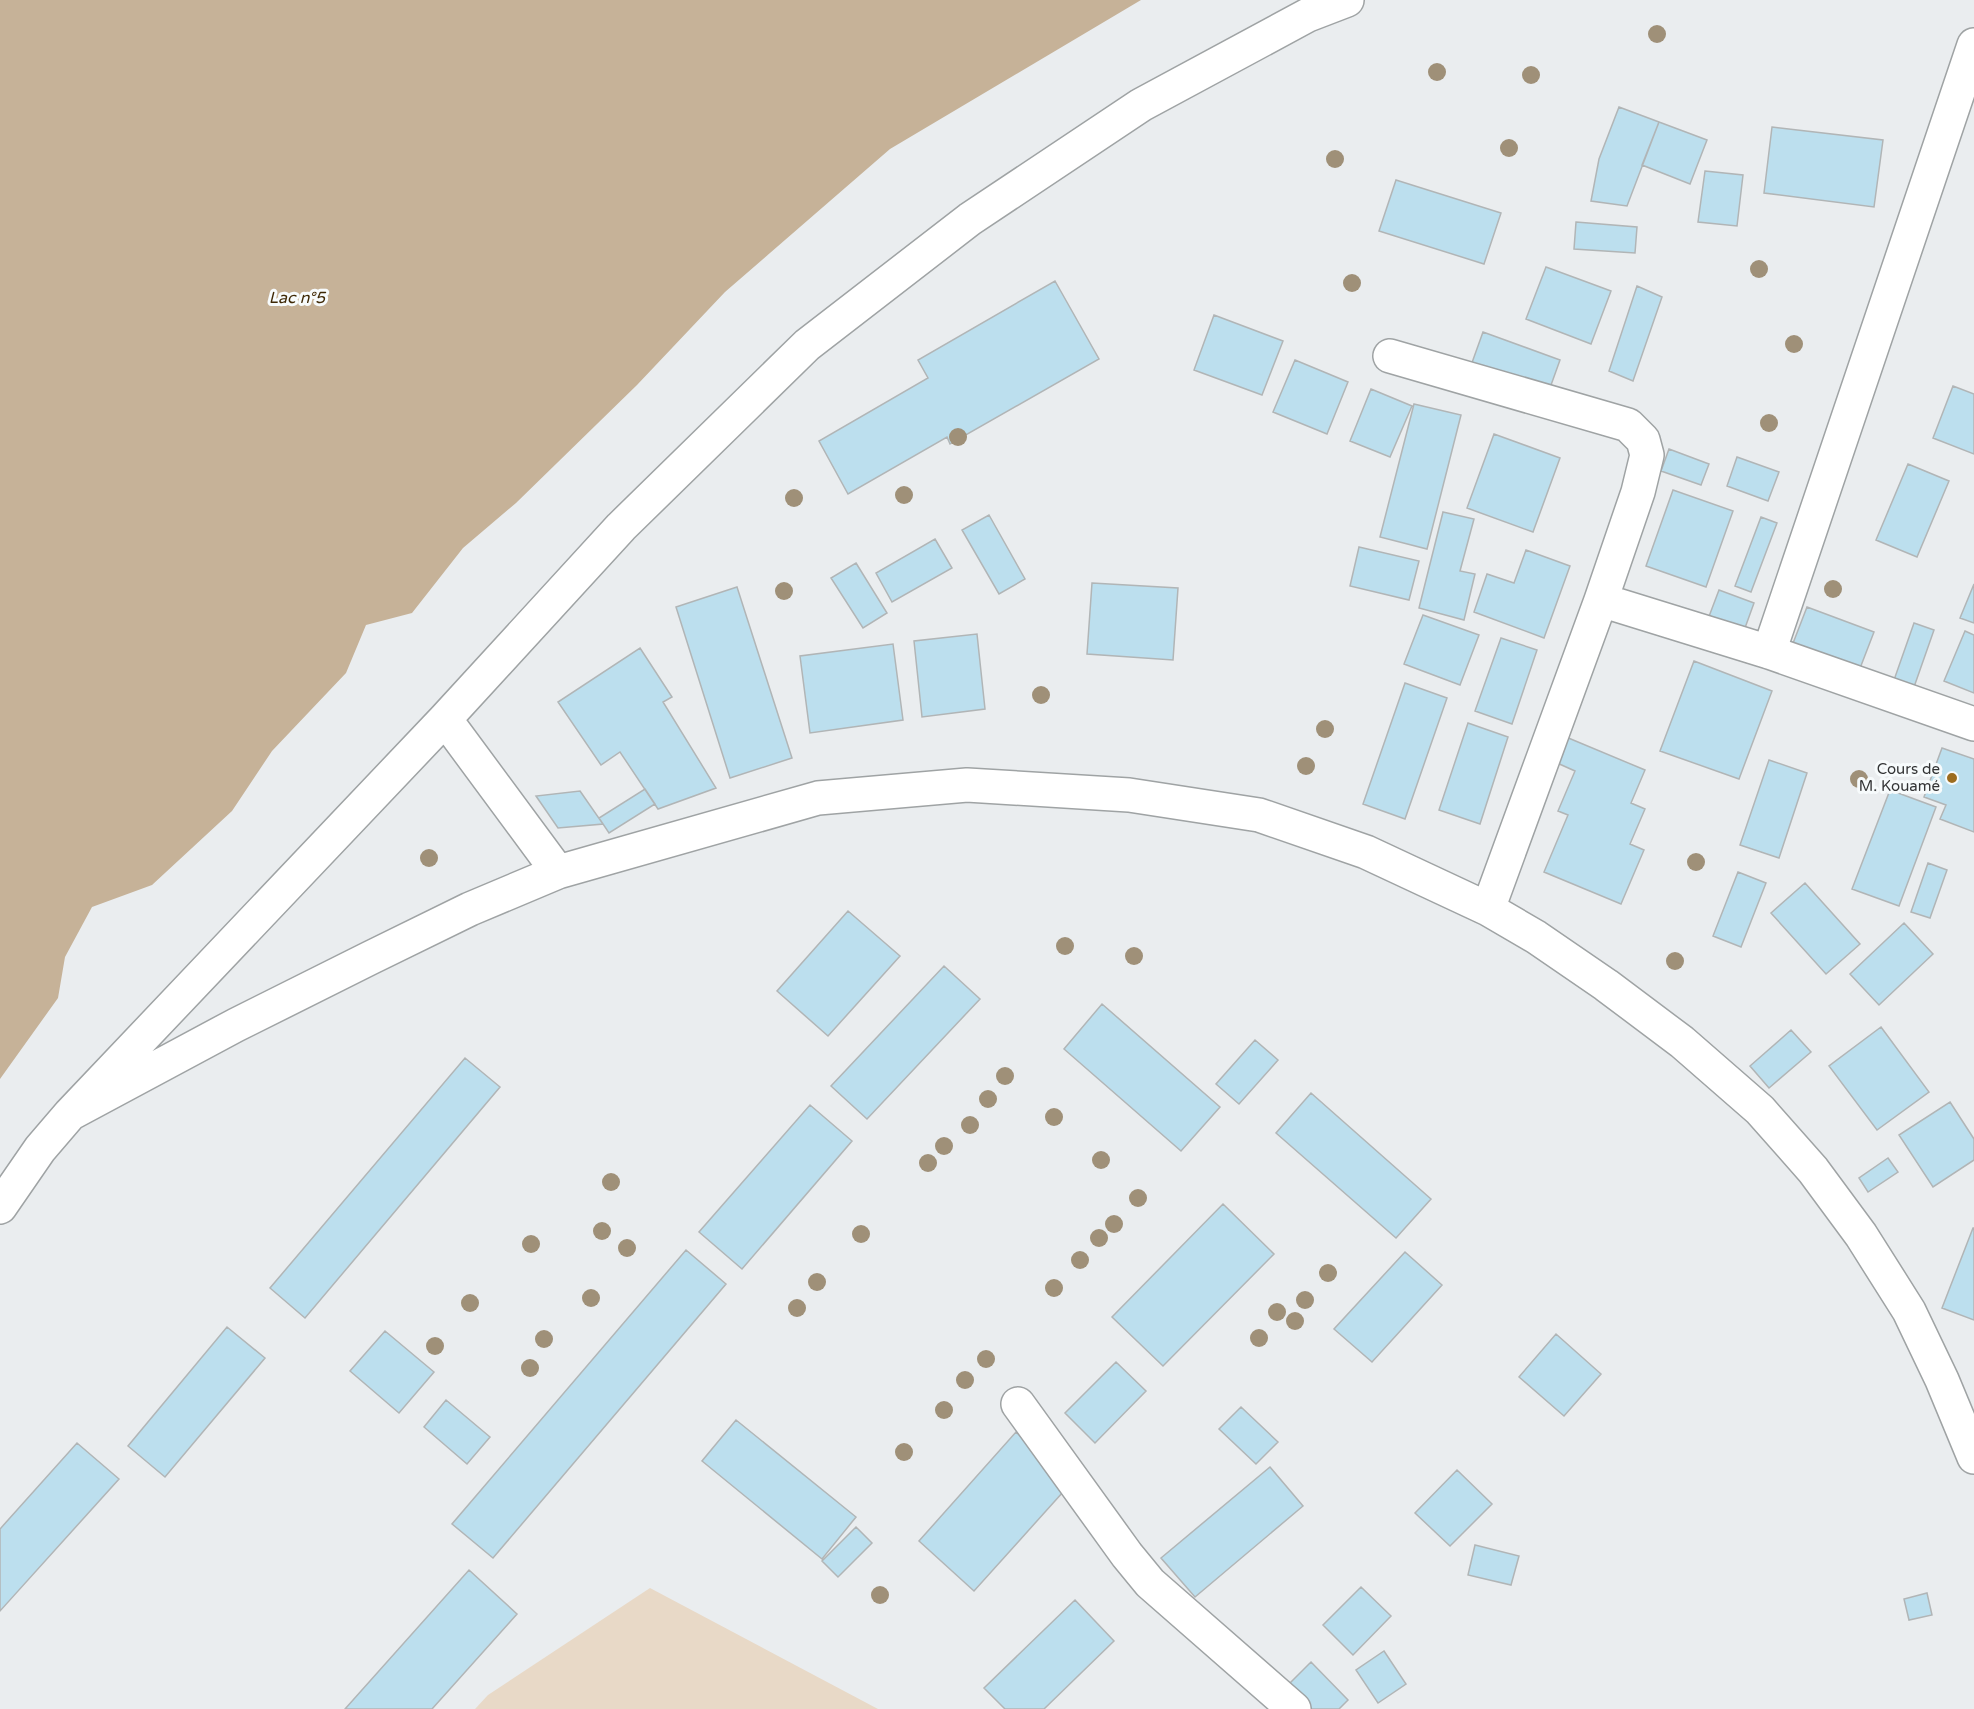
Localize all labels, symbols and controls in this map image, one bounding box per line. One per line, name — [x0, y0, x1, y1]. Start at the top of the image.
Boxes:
water label: Lac n°5 — [269, 288, 327, 308]
place label: Cours de M. Kouamé — [1859, 760, 1940, 795]
marker: Cours de M. Kouamé — [1945, 771, 1959, 785]

